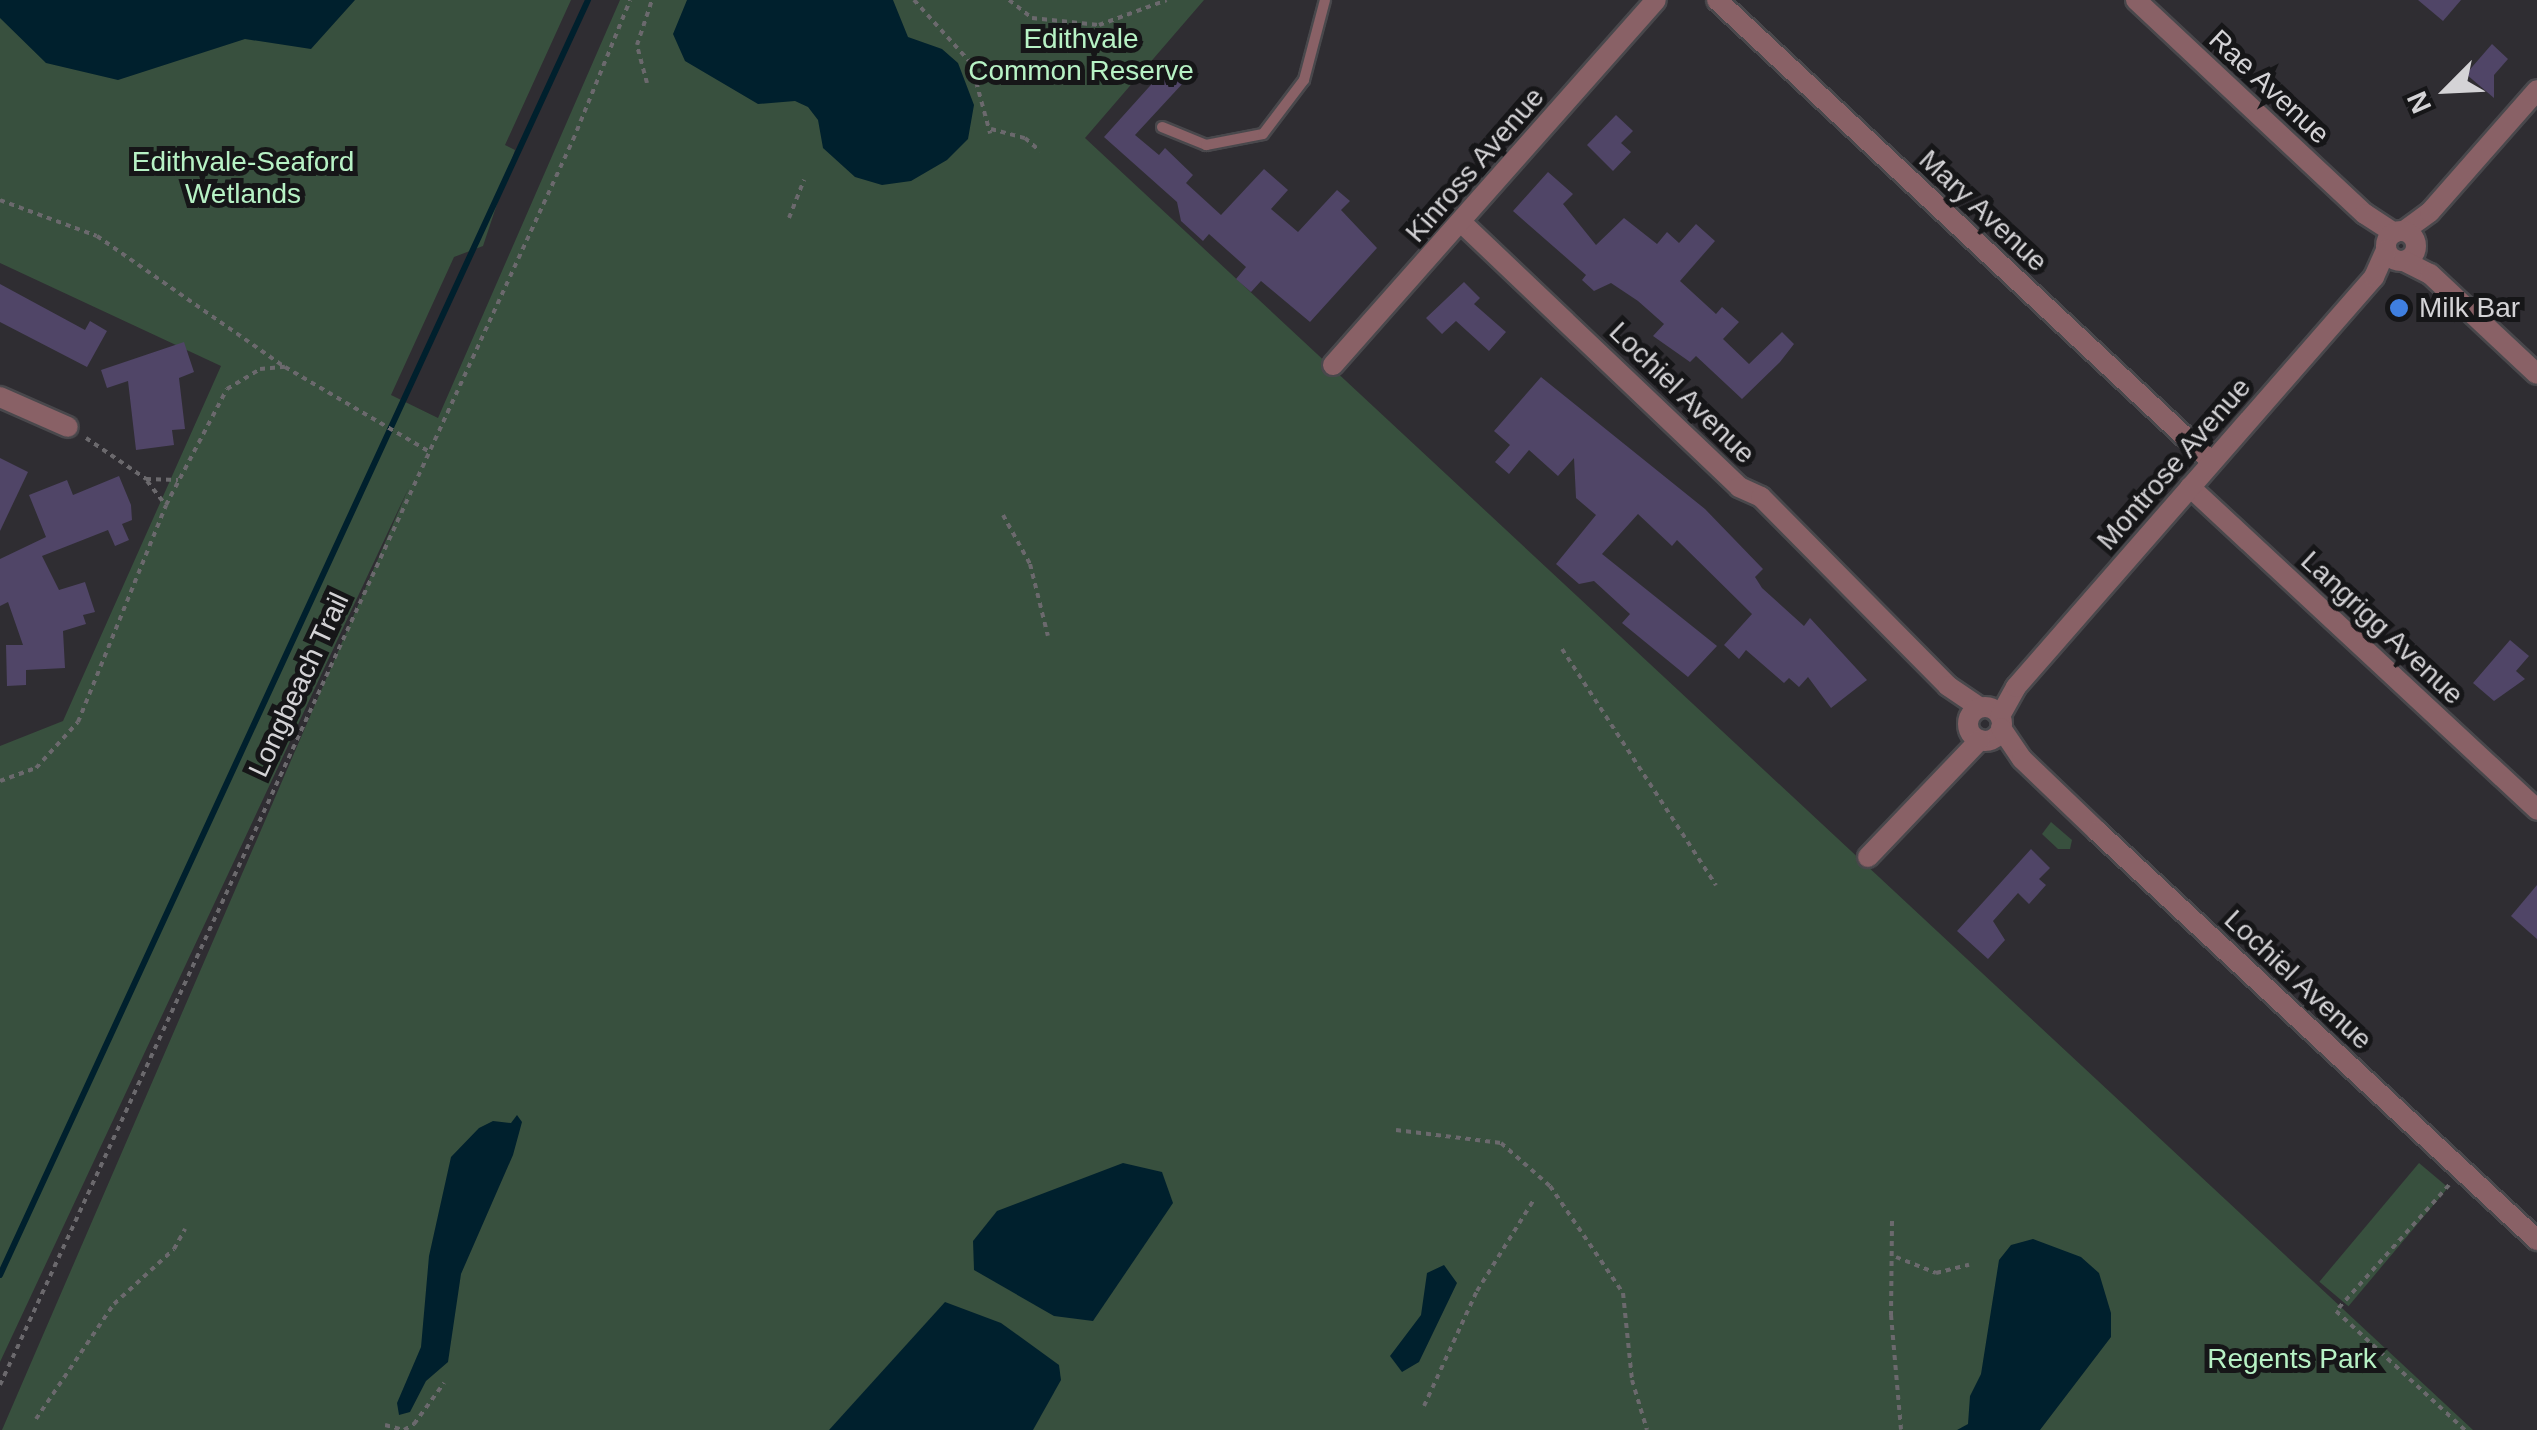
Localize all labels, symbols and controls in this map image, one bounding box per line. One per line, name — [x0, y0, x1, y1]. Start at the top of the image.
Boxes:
park label: Edithvale Common Reserve — [968, 22, 1194, 88]
street label: Rae Avenue — [2201, 22, 2337, 152]
north arrow — [2397, 40, 2497, 140]
street label: Kinross Avenue — [1398, 80, 1552, 250]
text: N — [2401, 87, 2437, 118]
street label: Mary Avenue — [1911, 143, 2055, 279]
park label: Edithvale-Seaford Wetlands — [132, 145, 354, 211]
place label: Milk Bar — [2419, 291, 2520, 325]
marker: Milk Bar — [2388, 297, 2410, 319]
street label: Lochiel Avenue — [1602, 315, 1762, 471]
street label: Montrose Avenue — [2089, 370, 2259, 558]
street label: Langrigg Avenue — [2293, 544, 2471, 712]
street label: Longbeach Trail — [242, 587, 356, 783]
street label: Lochiel Avenue — [2217, 903, 2379, 1057]
park label: Regents Park — [2207, 1342, 2377, 1376]

